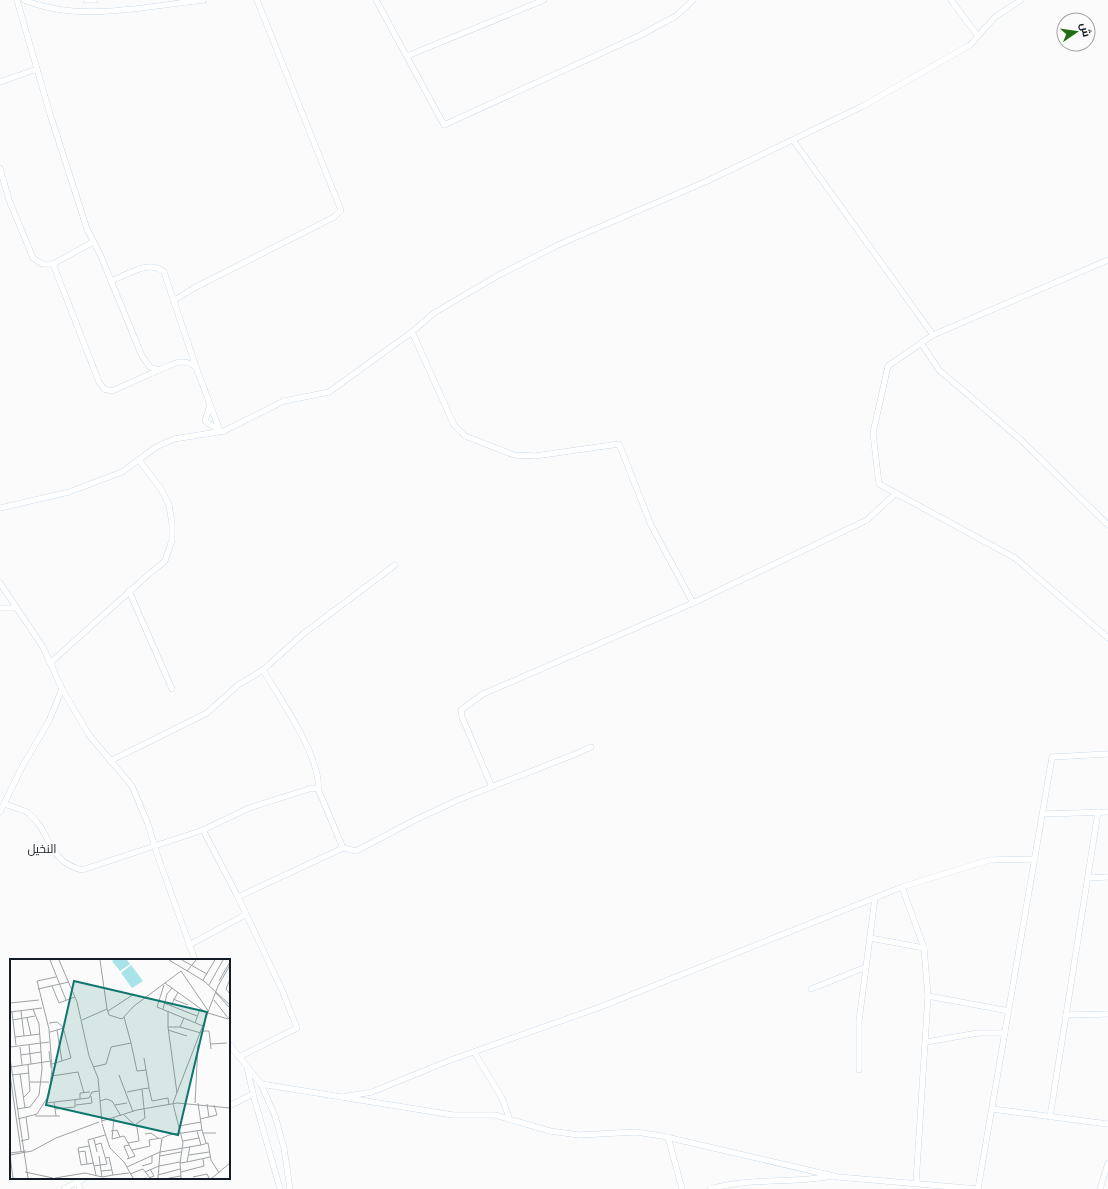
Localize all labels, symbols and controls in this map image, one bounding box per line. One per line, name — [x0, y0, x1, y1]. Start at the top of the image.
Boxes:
north arrow — [1056, 12, 1096, 52]
text: ش — [1077, 22, 1093, 38]
district label: النخيل — [27, 842, 57, 856]
inset map — [10, 959, 230, 1179]

